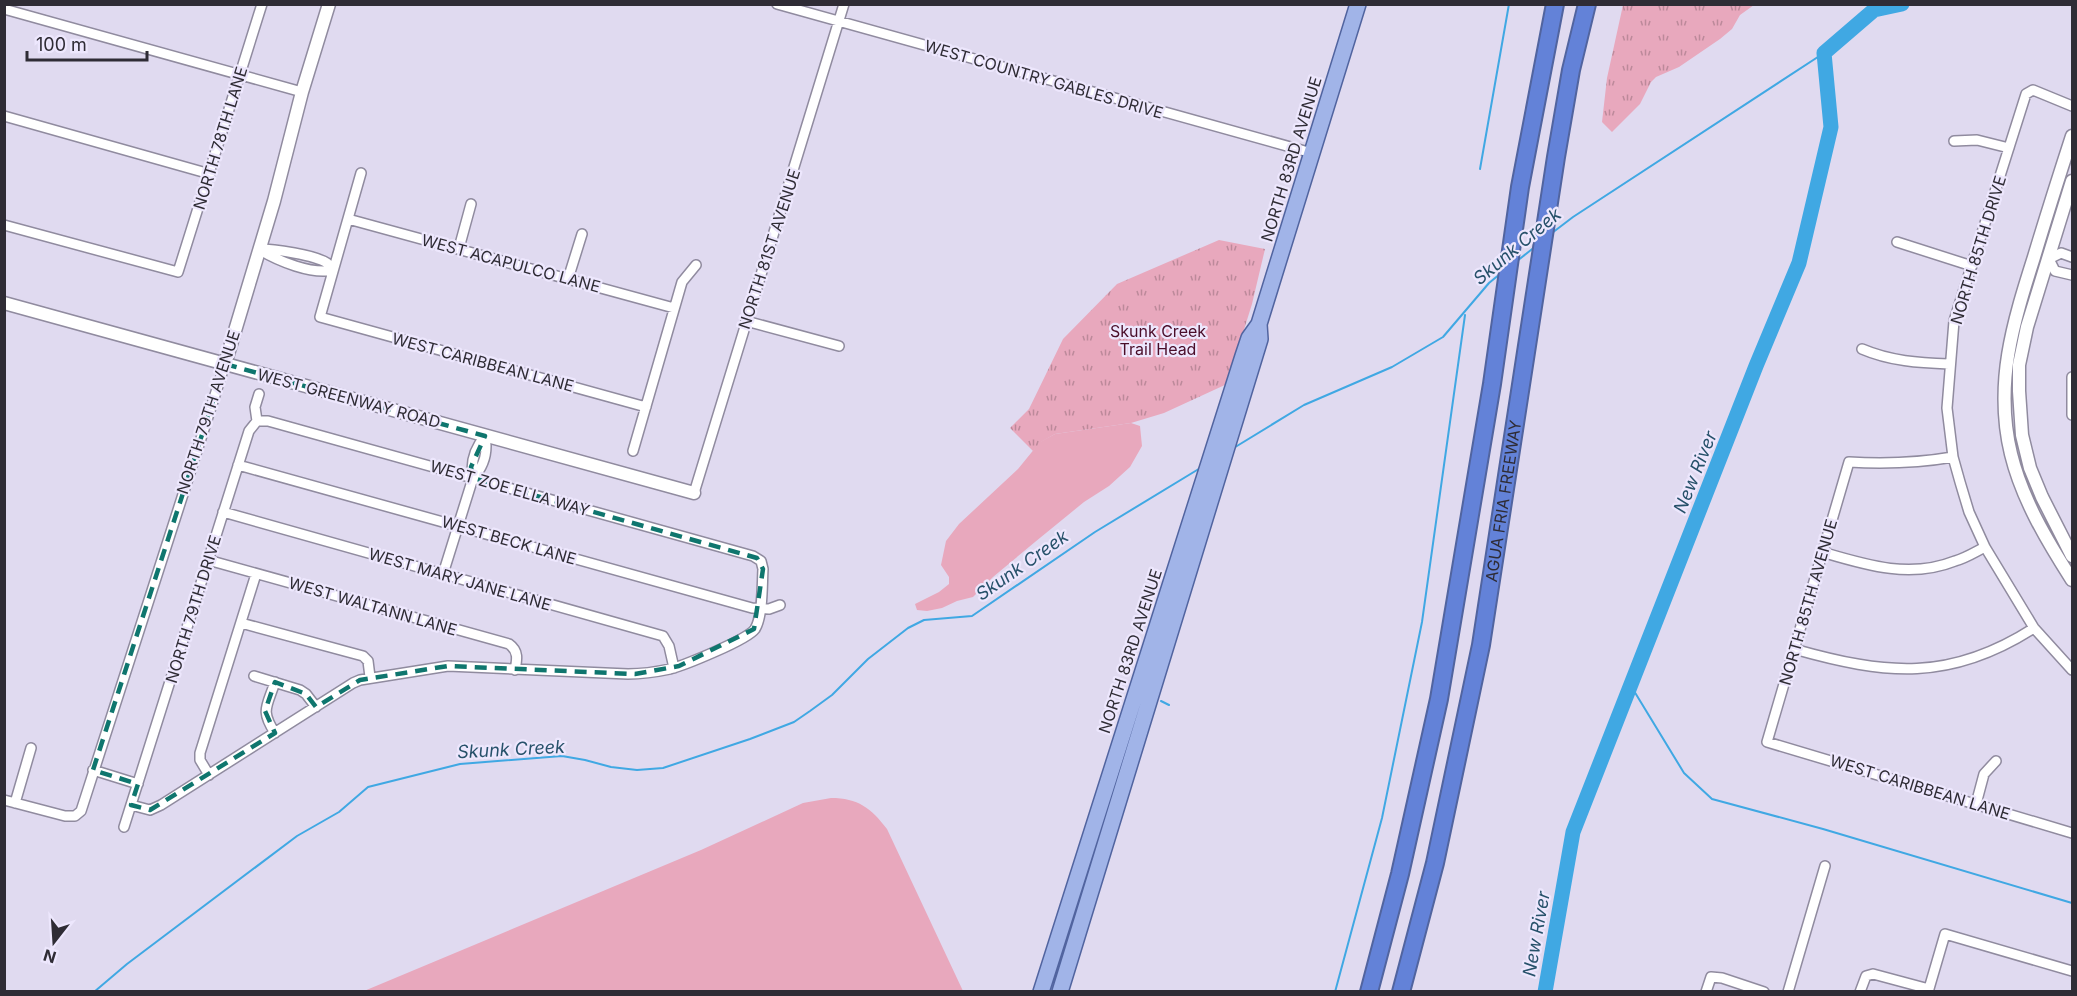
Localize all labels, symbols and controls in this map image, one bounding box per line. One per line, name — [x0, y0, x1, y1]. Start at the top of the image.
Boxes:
scale bar — [27, 24, 147, 62]
text: 100 m — [36, 34, 87, 55]
street label: WEST COUNTRY GABLES DRIVE — [922, 35, 1166, 123]
street label: NORTH 78TH LANE — [189, 64, 251, 212]
street label: NORTH 83RD AVENUE — [1256, 74, 1326, 244]
street label: NORTH 81ST AVENUE — [734, 167, 804, 331]
street label: NORTH 85TH DRIVE — [1946, 173, 2010, 327]
water label: Skunk Creek — [1469, 203, 1566, 289]
street label: WEST ACAPULCO LANE — [419, 229, 603, 297]
park label: Skunk Creek Trail Head — [1110, 321, 1206, 359]
street label: NORTH 79TH AVENUE — [172, 328, 244, 496]
street label: WEST CARIBBEAN LANE — [390, 328, 576, 396]
street label: WEST GREENWAY ROAD — [255, 364, 443, 432]
street label: AGUA FRIA FREEWAY — [1481, 418, 1525, 583]
water label: New River — [1669, 427, 1721, 516]
street label: WEST ZOE ELLA WAY — [428, 456, 592, 520]
street label: WEST BECK LANE — [439, 511, 579, 569]
street label: NORTH 85TH AVENUE — [1775, 517, 1841, 687]
water label: Skunk Creek — [972, 525, 1073, 605]
street label: NORTH 79TH DRIVE — [161, 533, 225, 685]
street label: WEST MARY JANE LANE — [366, 543, 554, 615]
street label: NORTH 83RD AVENUE — [1094, 566, 1166, 736]
street label: WEST WALTANN LANE — [286, 572, 460, 640]
water label: Skunk Creek — [457, 736, 567, 762]
street label: WEST CARIBBEAN LANE — [1827, 750, 2013, 824]
water label: New River — [1518, 889, 1554, 978]
north arrow — [24, 912, 84, 972]
text: N — [41, 945, 58, 968]

